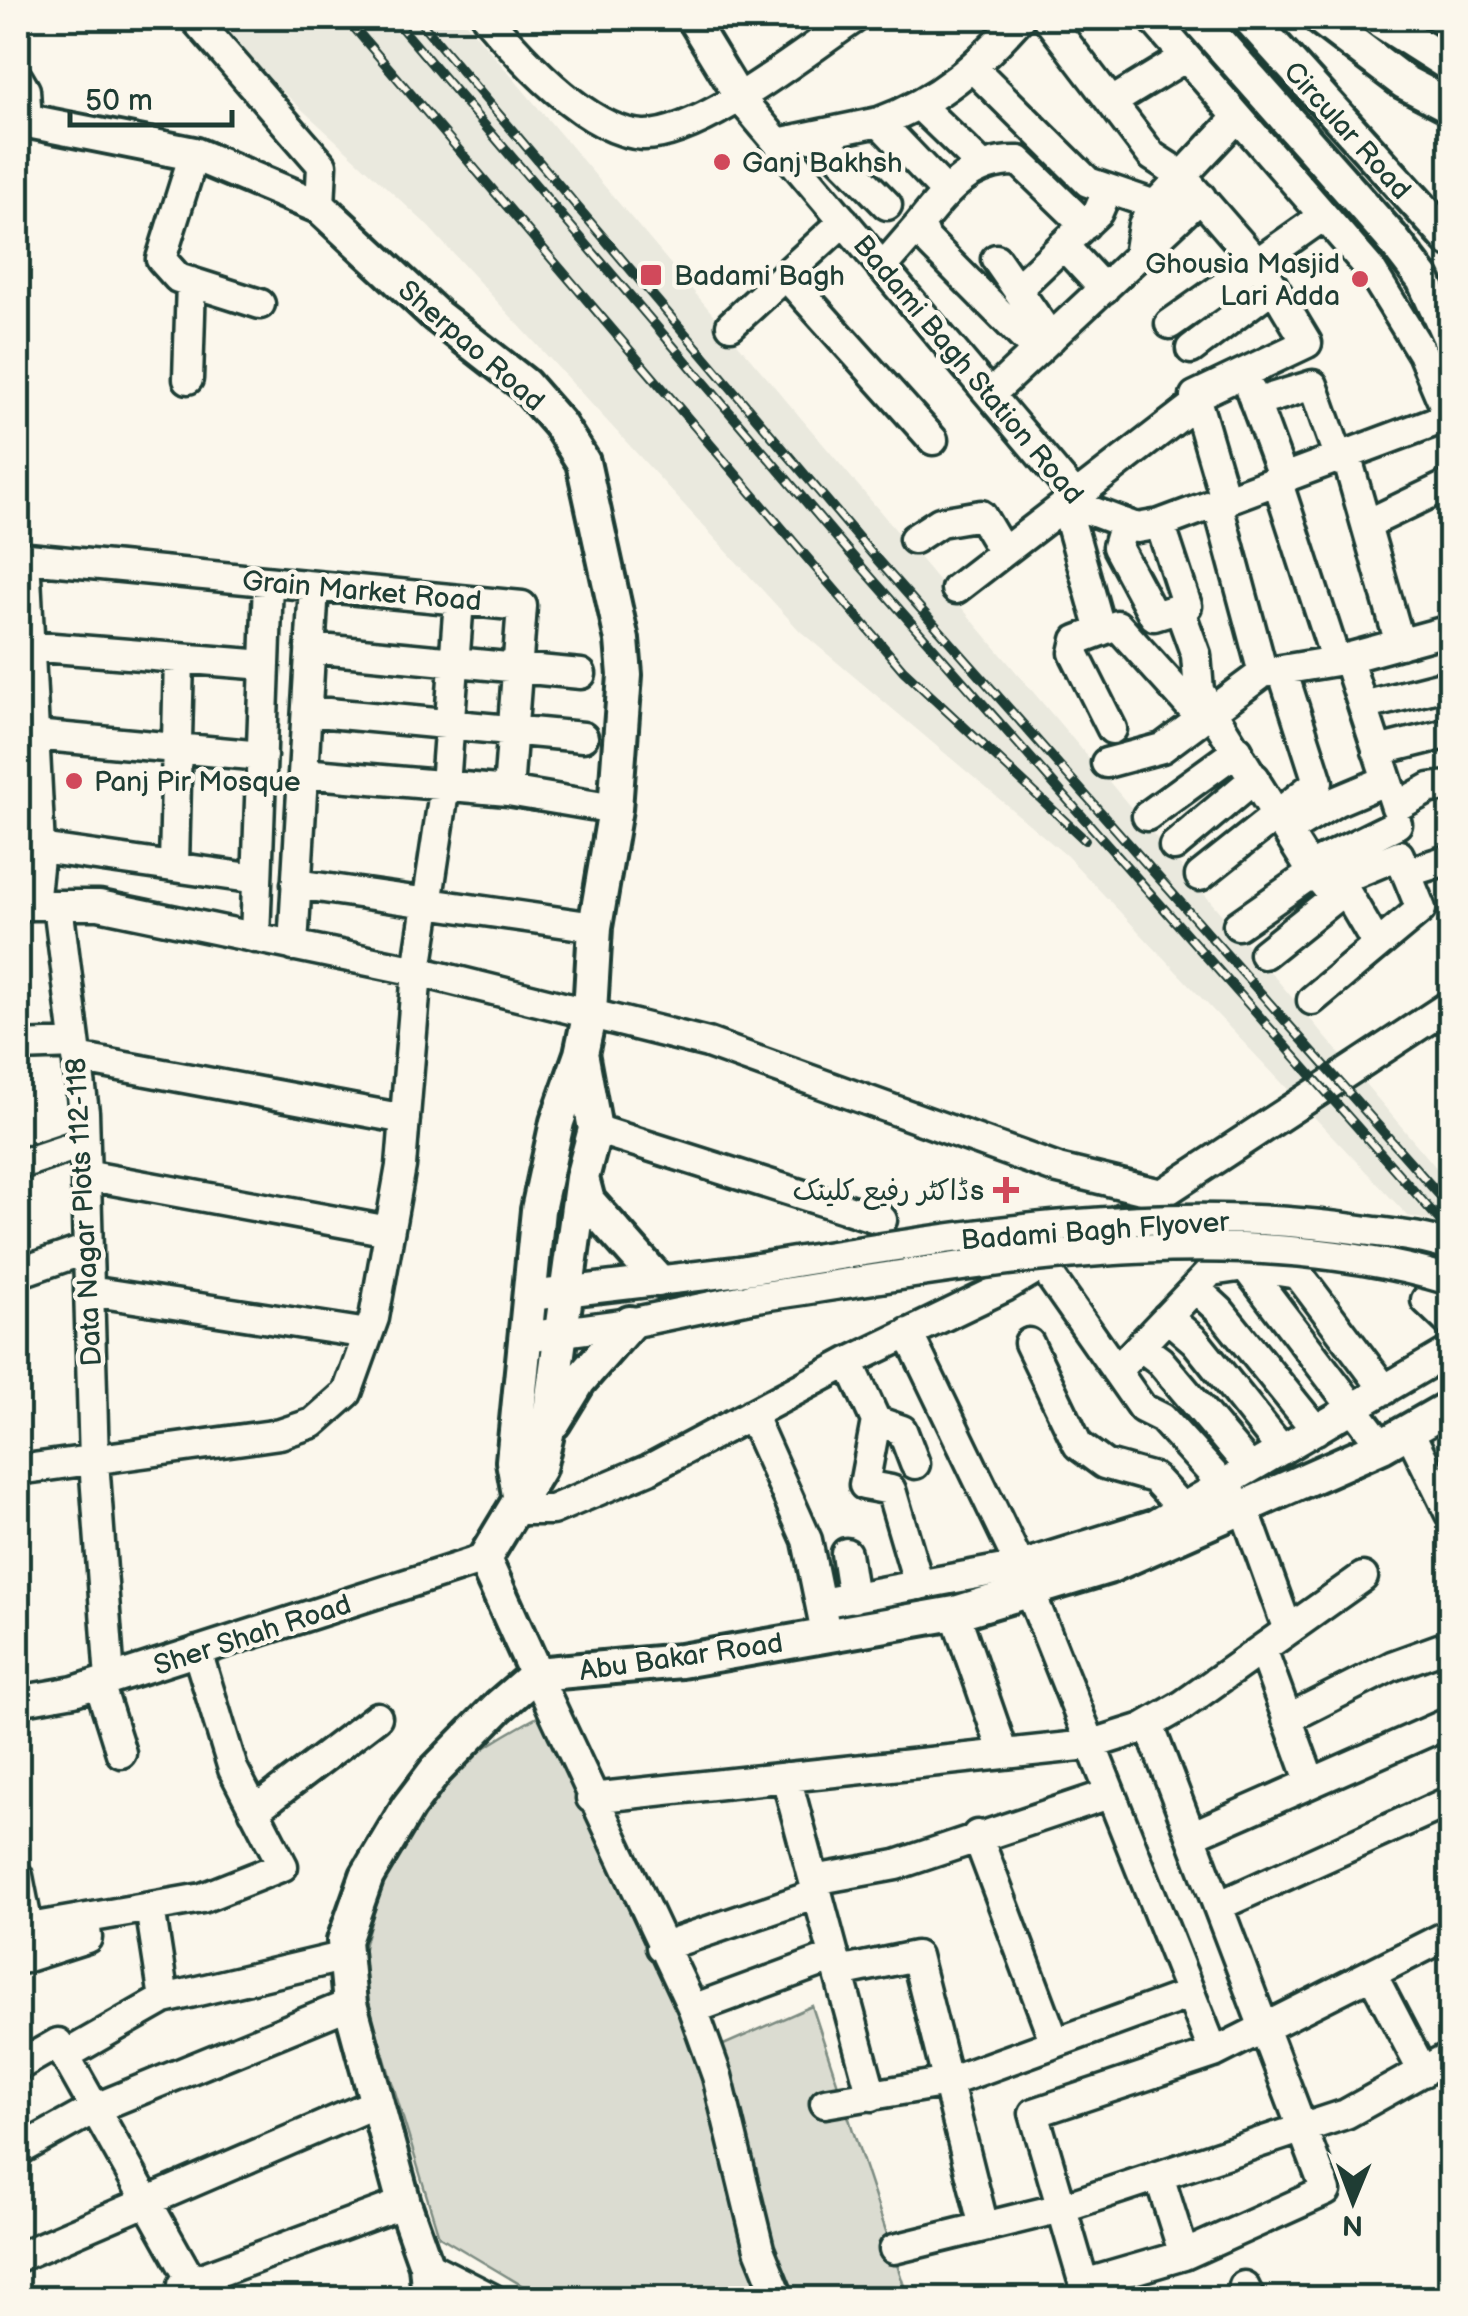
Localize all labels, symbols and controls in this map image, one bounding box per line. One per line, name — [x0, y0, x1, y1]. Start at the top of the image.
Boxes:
street label: Circular Road — [1276, 55, 1417, 207]
scale bar — [70, 65, 232, 127]
text: 50 m — [85, 83, 153, 119]
place label: Ganj Bakhsh — [742, 147, 902, 180]
marker: Ganj Bakhsh — [711, 151, 733, 173]
street label: Badami Bagh Station Road — [846, 229, 1090, 511]
place label: Ghousia Masjid Lari Adda — [1145, 248, 1340, 313]
place label: Badami Bagh — [674, 260, 845, 293]
marker: Badami Bagh — [638, 262, 664, 288]
marker: Ghousia Masjid Lari Adda — [1349, 268, 1371, 290]
street label: Sherpao Road — [391, 274, 551, 418]
street label: Grain Market Road — [241, 565, 483, 618]
place label: Panj Pir Mosque — [94, 766, 301, 799]
marker: Panj Pir Mosque — [63, 770, 85, 792]
street label: Data Nagar Plots 112-118 — [60, 1057, 109, 1367]
place label: ڈاکٹر رفیع کلینکs — [793, 1175, 984, 1210]
marker: ڈاکٹر رفیع کلینکs — [993, 1177, 1019, 1203]
street label: Badami Bagh Flyover — [960, 1206, 1231, 1257]
street label: Sher Shah Road — [150, 1588, 355, 1683]
street label: Abu Bakar Road — [577, 1627, 785, 1688]
north arrow — [1303, 2151, 1403, 2251]
text: N — [1342, 2208, 1363, 2241]

